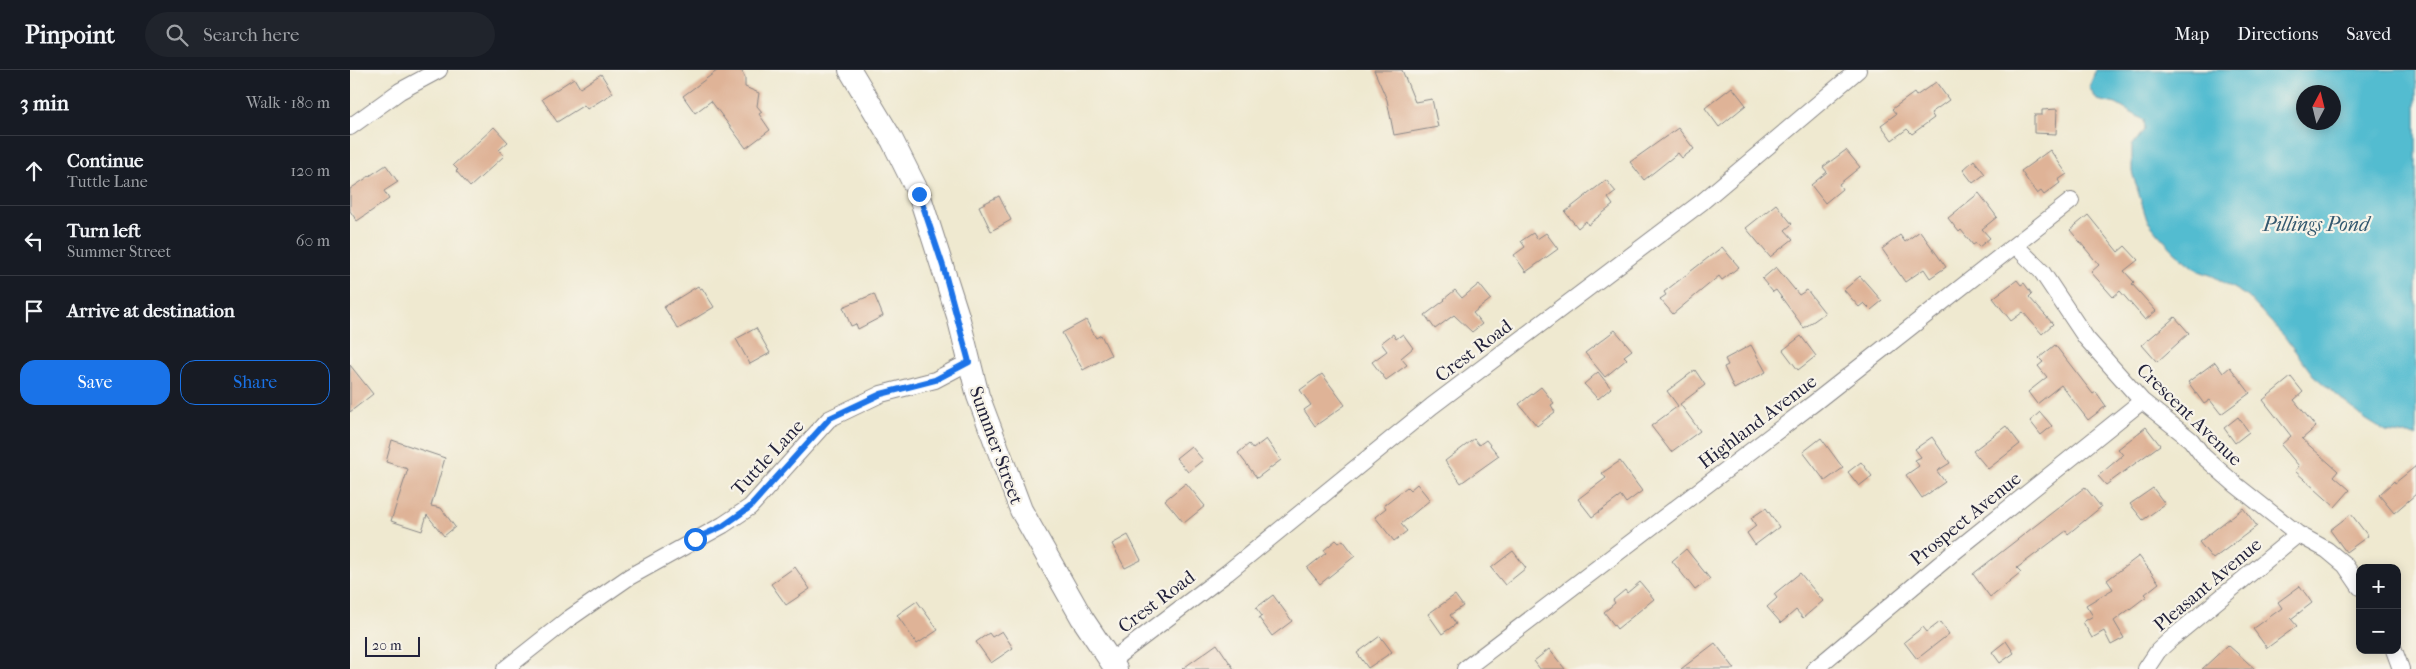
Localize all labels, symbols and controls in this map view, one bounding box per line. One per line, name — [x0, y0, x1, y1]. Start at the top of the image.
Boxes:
search box — [145, 12, 495, 57]
text: Pinpoint — [25, 21, 115, 49]
icon: search — [163, 21, 191, 49]
text: Search here — [203, 24, 299, 46]
text: Map — [2175, 24, 2209, 45]
text: Directions — [2237, 24, 2318, 45]
text: Saved — [2346, 24, 2391, 45]
north arrow — [2296, 85, 2341, 130]
text: 3 min — [20, 91, 69, 115]
text: Walk · 180 m — [246, 93, 330, 112]
text: Continue — [67, 150, 143, 172]
icon: ahead — [20, 157, 48, 185]
text: 120 m — [291, 161, 330, 180]
text: Tuttle Lane — [67, 172, 148, 191]
route end — [908, 183, 931, 206]
water label: Pillings Pond — [2262, 213, 2372, 236]
text: Turn left — [67, 220, 141, 242]
icon: left — [20, 227, 48, 255]
text: 60 m — [296, 231, 330, 250]
text: Summer Street — [67, 242, 171, 261]
icon: arrive — [20, 297, 48, 325]
text: Arrive at destination — [67, 300, 235, 322]
street label: Crest Road — [1431, 314, 1517, 387]
street label: Crescent Avenue — [2132, 359, 2247, 471]
button: Save — [20, 360, 170, 405]
button: Share — [180, 360, 330, 405]
street label: Highland Avenue — [1694, 370, 1821, 473]
street label: Summer Street — [965, 383, 1028, 507]
street label: Tuttle Lane — [727, 415, 808, 500]
street label: Prospect Avenue — [1906, 467, 2026, 570]
route start — [684, 528, 707, 551]
street label: Pleasant Avenue — [2149, 533, 2266, 636]
map controls — [2356, 564, 2401, 654]
button: + — [2356, 564, 2401, 609]
street label: Crest Road — [1114, 565, 1200, 638]
button: − — [2356, 609, 2401, 654]
scale bar — [365, 634, 420, 657]
text: 20 m — [372, 637, 402, 654]

